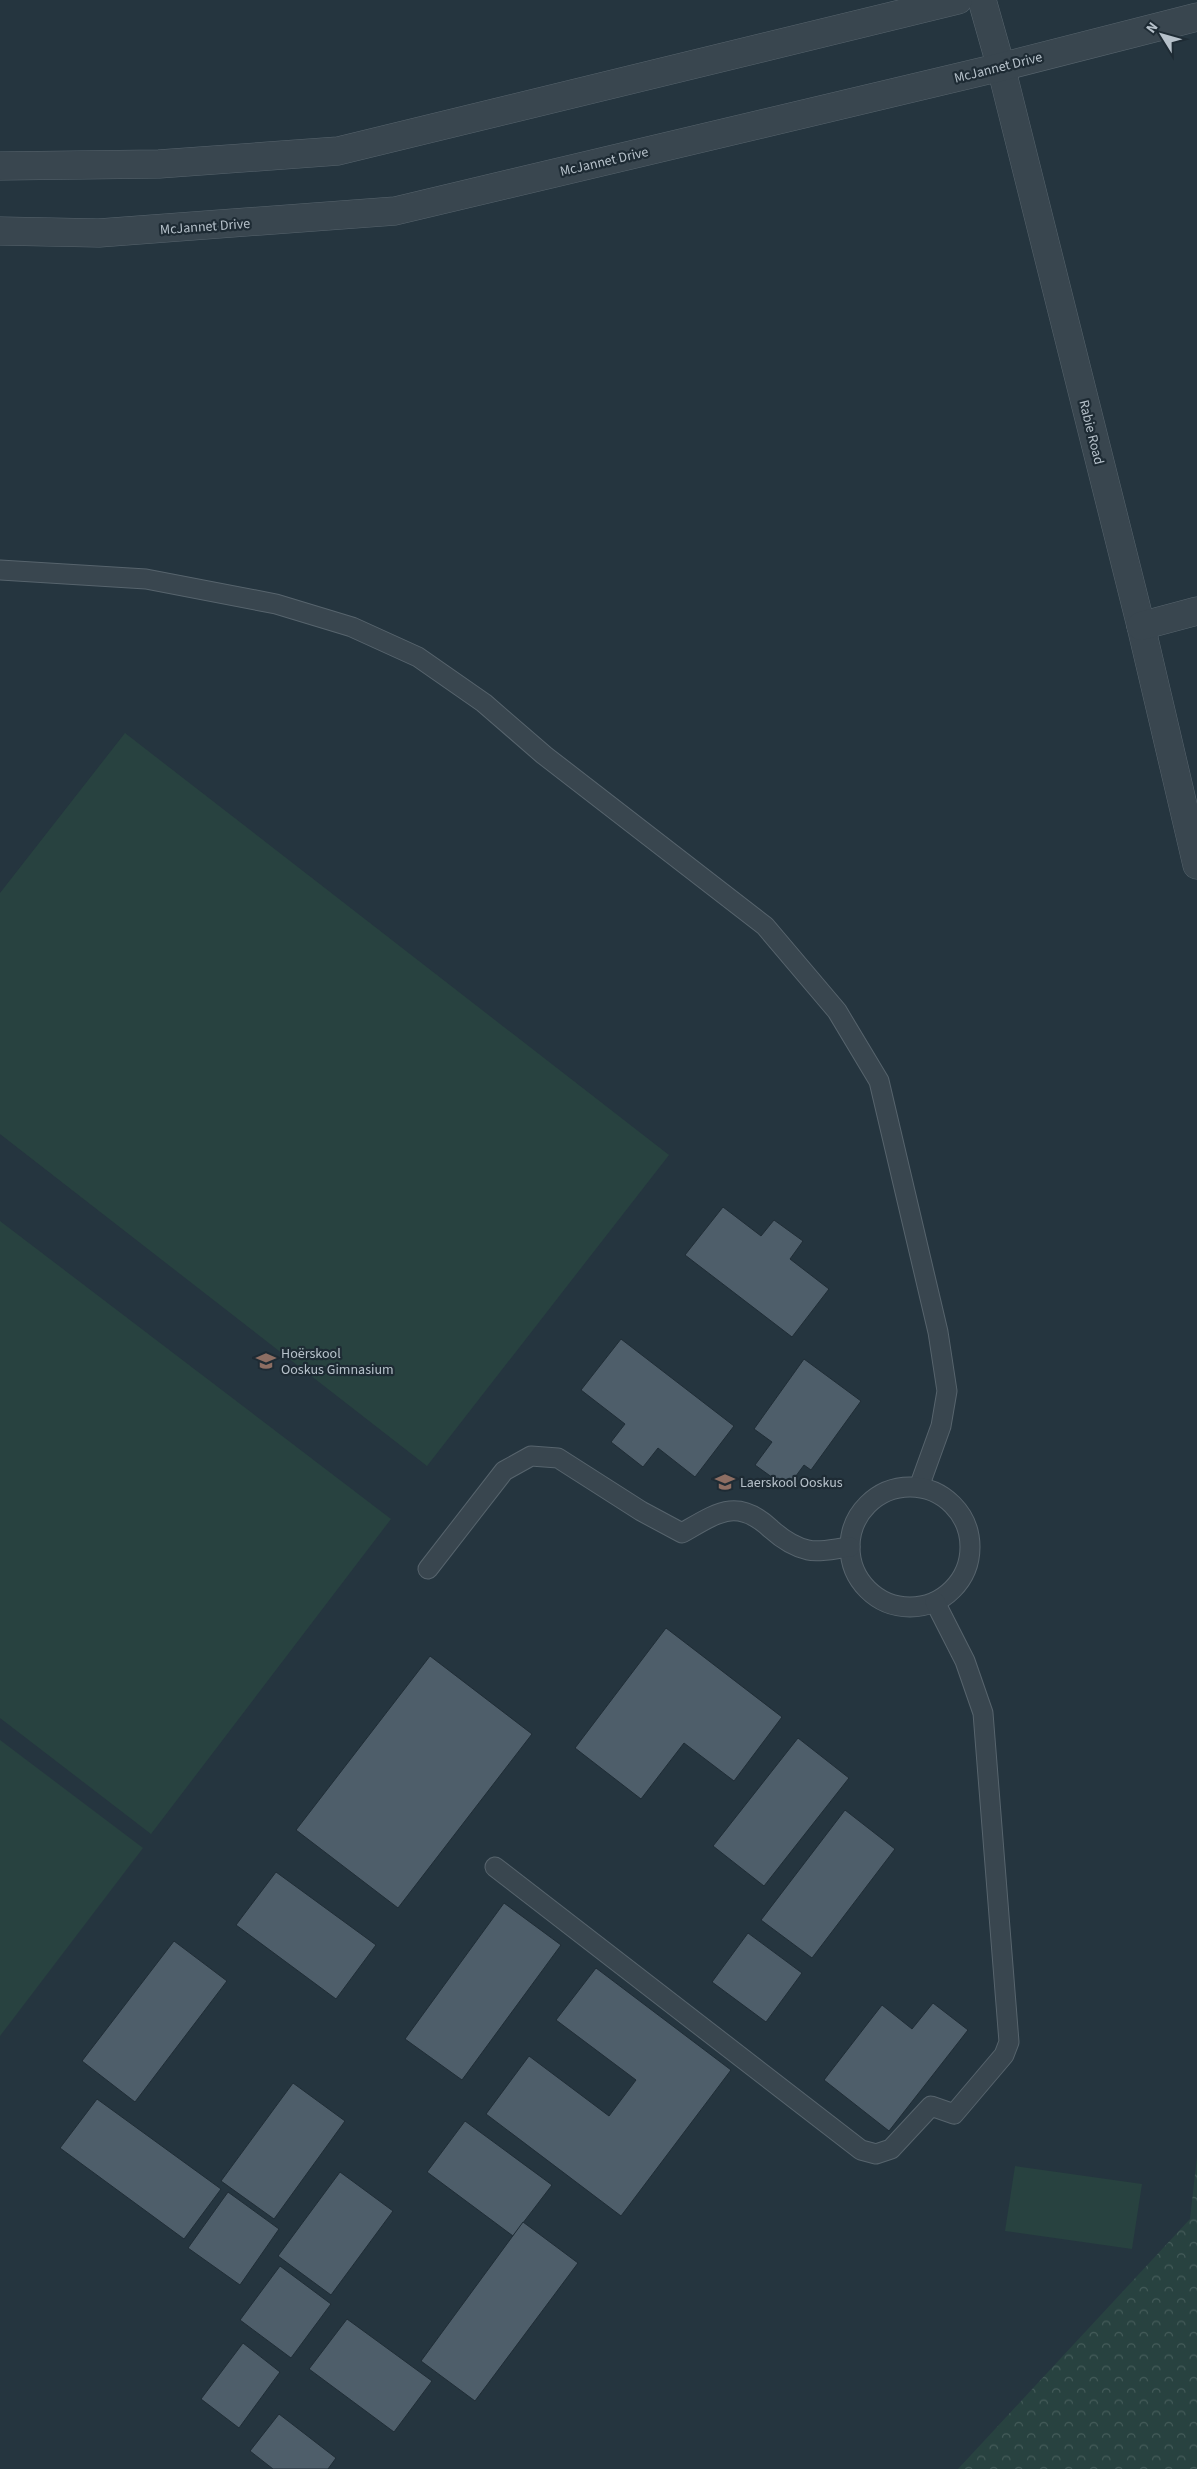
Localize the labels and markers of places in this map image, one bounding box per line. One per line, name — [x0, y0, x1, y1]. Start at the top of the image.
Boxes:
place label: Hoërskool Ooskus Gimnasium — [281, 1344, 394, 1380]
school or university icon: Hoërskool Ooskus Gimnasium — [255, 1350, 277, 1372]
school or university icon: Laerskool Ooskus — [714, 1471, 736, 1493]
place label: Laerskool Ooskus — [740, 1473, 843, 1493]

